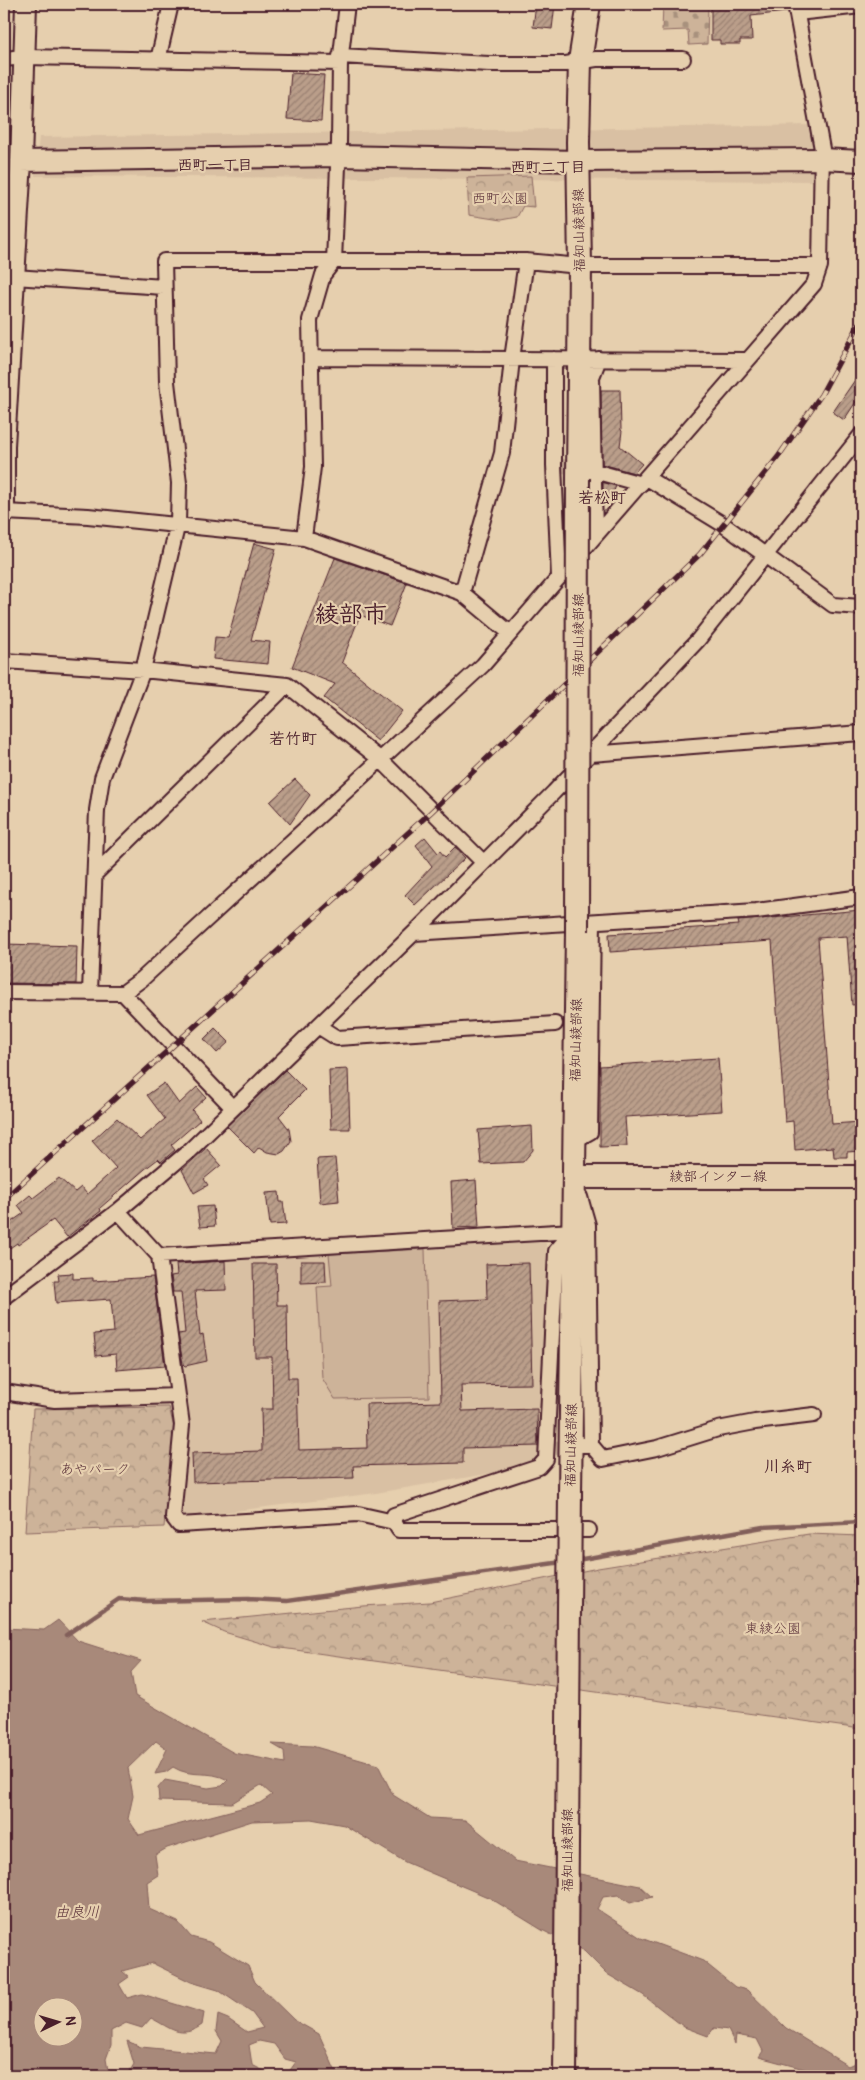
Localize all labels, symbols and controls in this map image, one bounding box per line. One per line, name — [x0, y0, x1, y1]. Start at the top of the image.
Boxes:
district label: 西町一丁目 — [177, 156, 253, 175]
district label: 西町二丁目 — [510, 158, 586, 177]
street label: 福知山綾部線 — [570, 188, 588, 272]
park label: 西町公園 — [472, 190, 528, 207]
district label: 若松町 — [578, 488, 626, 508]
street label: 福知山綾部線 — [570, 593, 587, 677]
district label: 綾部市 — [315, 600, 387, 629]
district label: 若竹町 — [269, 729, 317, 749]
street label: 福知山綾部線 — [567, 998, 585, 1082]
street label: 綾部インター線 — [669, 1168, 767, 1185]
street label: 福知山綾部線 — [562, 1403, 580, 1487]
district label: 川糸町 — [764, 1457, 812, 1477]
park label: あやパーク — [60, 1461, 130, 1478]
park label: 東綾公園 — [745, 1620, 801, 1637]
street label: 福知山綾部線 — [559, 1808, 576, 1892]
water label: 由良川 — [54, 1903, 100, 1922]
north arrow — [32, 1998, 82, 2048]
text: N — [62, 2015, 79, 2026]

